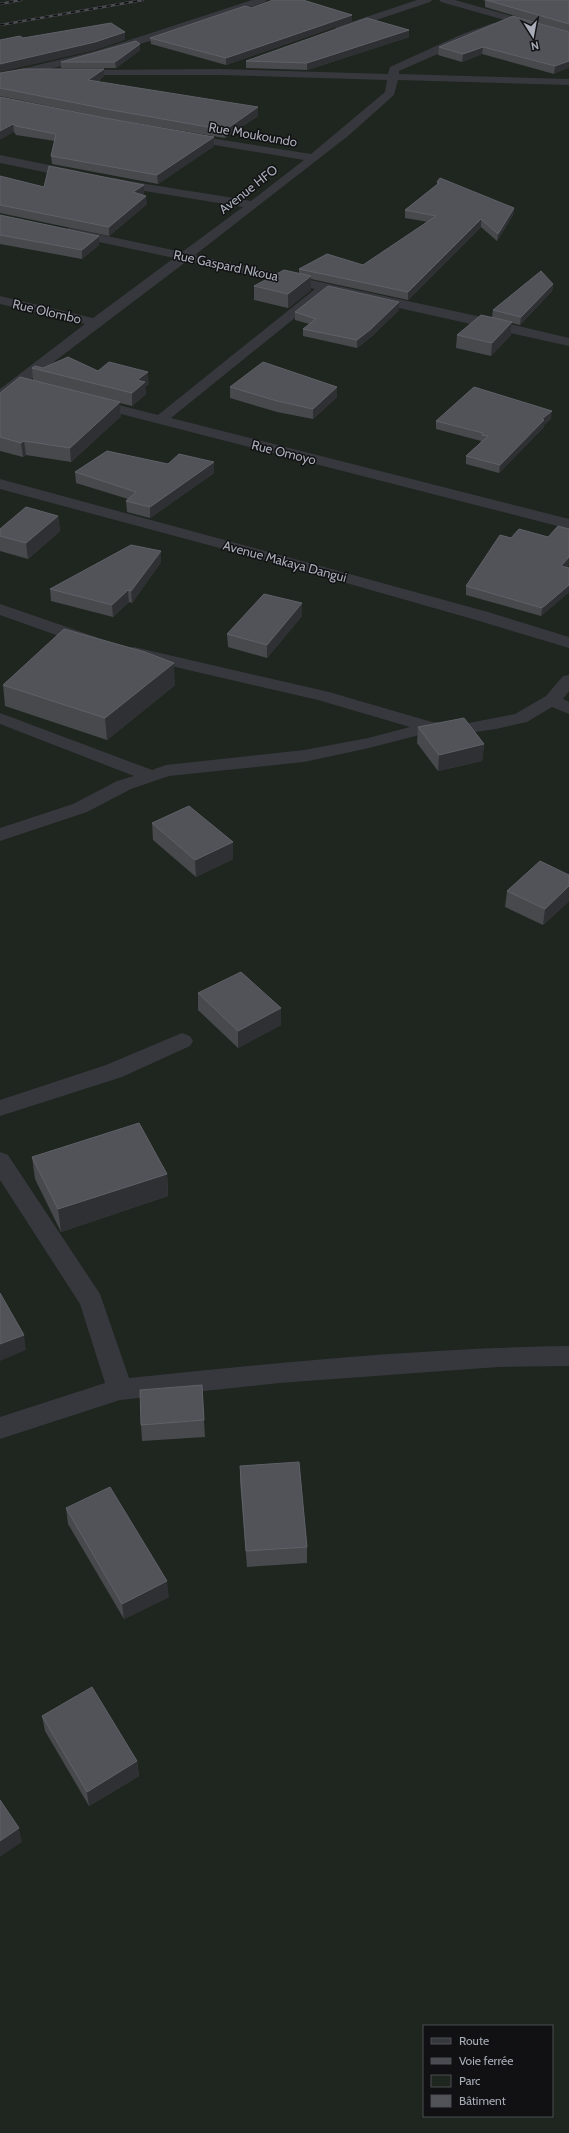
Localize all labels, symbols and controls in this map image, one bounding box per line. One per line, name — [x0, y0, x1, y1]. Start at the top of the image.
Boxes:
north arrow — [513, 16, 553, 56]
text: N — [530, 38, 540, 53]
street label: Rue Moukoundo — [208, 118, 298, 150]
street label: Avenue HFO — [215, 161, 281, 217]
street label: Rue Gaspard Nkoua — [172, 246, 281, 284]
street label: Rue Olombo — [11, 295, 83, 327]
street label: Rue Omoyo — [250, 436, 318, 468]
street label: Avenue Makaya Dangui — [222, 537, 348, 585]
legend — [423, 2025, 553, 2117]
text: Route — [459, 2033, 489, 2048]
text: Voie ferrée — [459, 2053, 513, 2068]
text: Parc — [459, 2073, 481, 2088]
text: Bâtiment — [459, 2093, 506, 2108]

